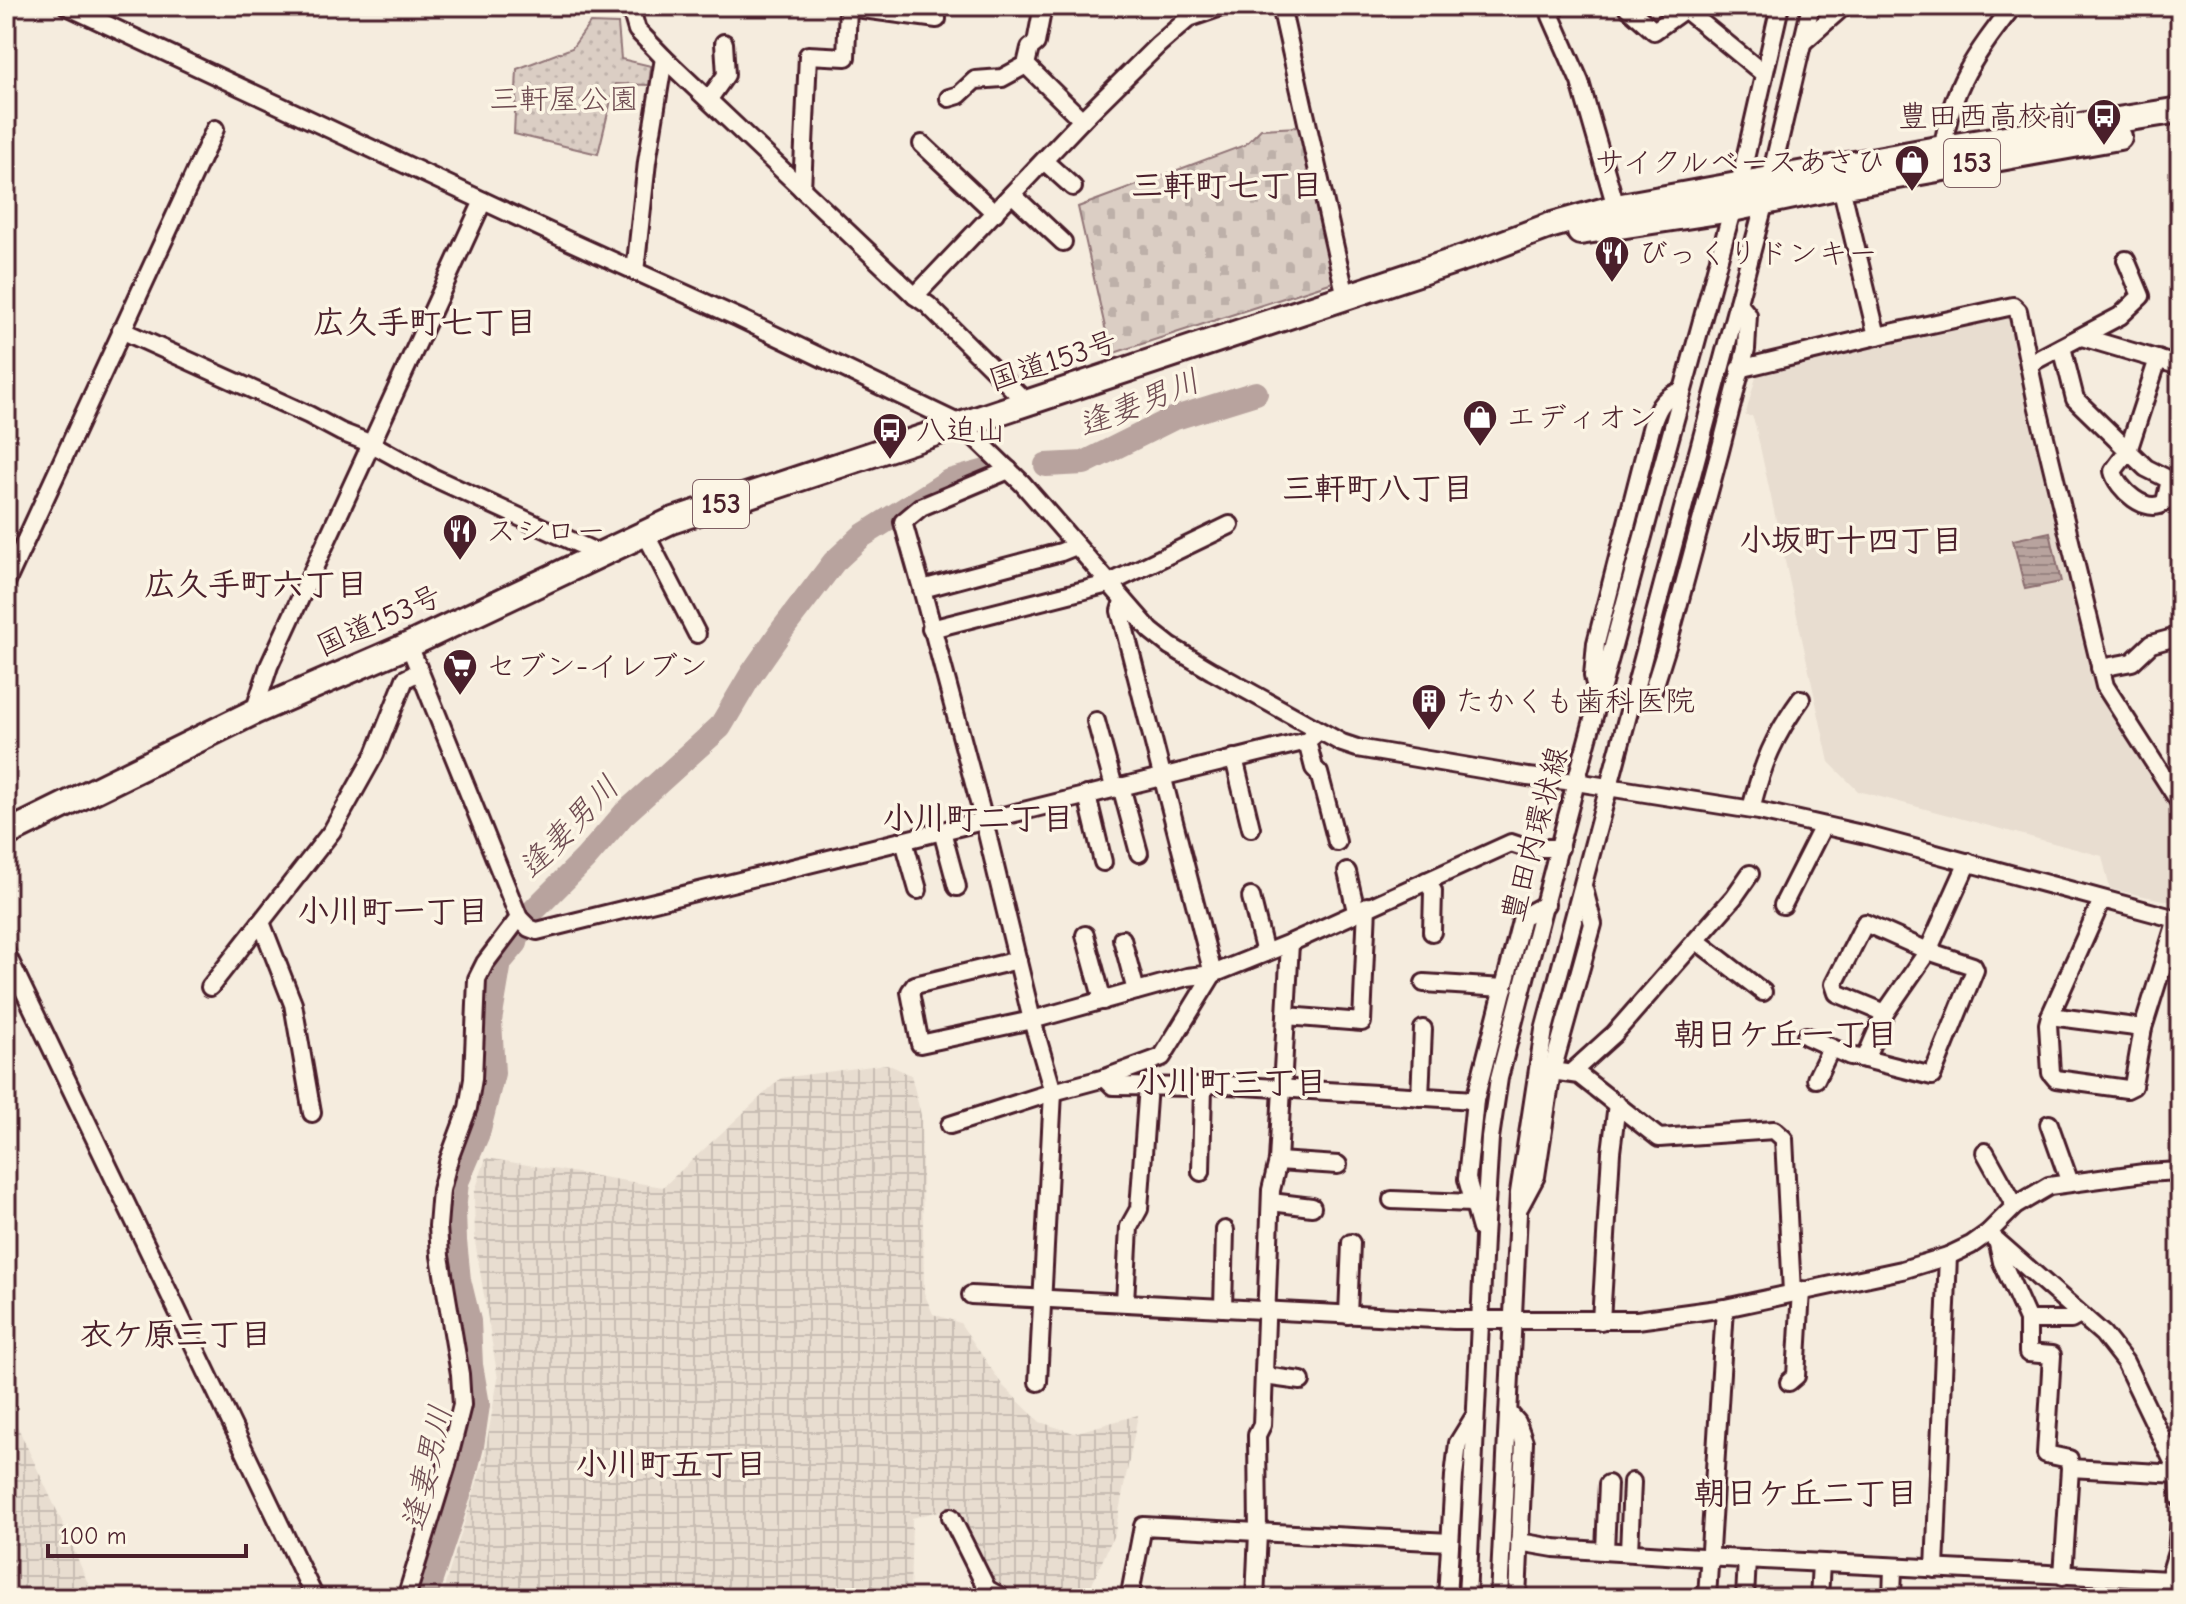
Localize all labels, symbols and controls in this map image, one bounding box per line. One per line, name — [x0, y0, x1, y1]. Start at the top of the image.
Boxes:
park label: 三軒屋公園 — [489, 82, 639, 117]
bus stop icon: 豊田西高校前 — [2085, 97, 2123, 147]
place label: 豊田西高校前 — [1898, 99, 2078, 134]
road number: 153 — [1944, 139, 2000, 187]
shop icon: サイクルベースあさひ — [1893, 143, 1931, 193]
place label: サイクルベースあさひ — [1594, 145, 1886, 180]
district label: 三軒町七丁目 — [1131, 167, 1323, 204]
restaurant icon: びっくりドンキー — [1593, 234, 1631, 284]
place label: びっくりドンキー — [1638, 236, 1878, 271]
district label: 広久手町七丁目 — [313, 304, 537, 341]
street label: 国道153号 — [984, 324, 1122, 398]
water label: 逢妻男川 — [1073, 362, 1205, 444]
shop icon: エディオン — [1461, 398, 1499, 448]
place label: エディオン — [1506, 400, 1657, 435]
bus stop icon: 八迫山 — [871, 411, 909, 461]
place label: 八迫山 — [916, 413, 1006, 448]
district label: 三軒町八丁目 — [1282, 470, 1474, 507]
road number: 153 — [693, 480, 749, 528]
restaurant icon: スシロー — [441, 512, 479, 562]
place label: スシロー — [486, 514, 606, 549]
district label: 小坂町十四丁目 — [1739, 522, 1963, 559]
district label: 広久手町六丁目 — [144, 566, 368, 603]
street label: 国道153号 — [311, 578, 447, 664]
supermarket icon: セブン-イレブン — [441, 647, 479, 697]
place label: セブン-イレブン — [486, 649, 708, 684]
building icon: たかくも歯科医院 — [1410, 682, 1448, 732]
place label: たかくも歯科医院 — [1455, 684, 1695, 719]
street label: 豊田内環状線 — [1495, 743, 1575, 925]
water label: 逢妻男川 — [511, 768, 627, 886]
district label: 小川町二丁目 — [882, 800, 1074, 837]
district label: 小川町一丁目 — [297, 893, 489, 930]
district label: 朝日ケ丘一丁目 — [1674, 1016, 1898, 1053]
district label: 小川町三丁目 — [1135, 1064, 1327, 1101]
district label: 衣ケ原三丁目 — [80, 1316, 272, 1353]
water label: 逢妻男川 — [395, 1401, 459, 1535]
district label: 小川町五丁目 — [575, 1446, 767, 1483]
district label: 朝日ケ丘二丁目 — [1694, 1475, 1918, 1512]
scale bar — [48, 1508, 246, 1558]
text: 100 m — [60, 1522, 127, 1550]

